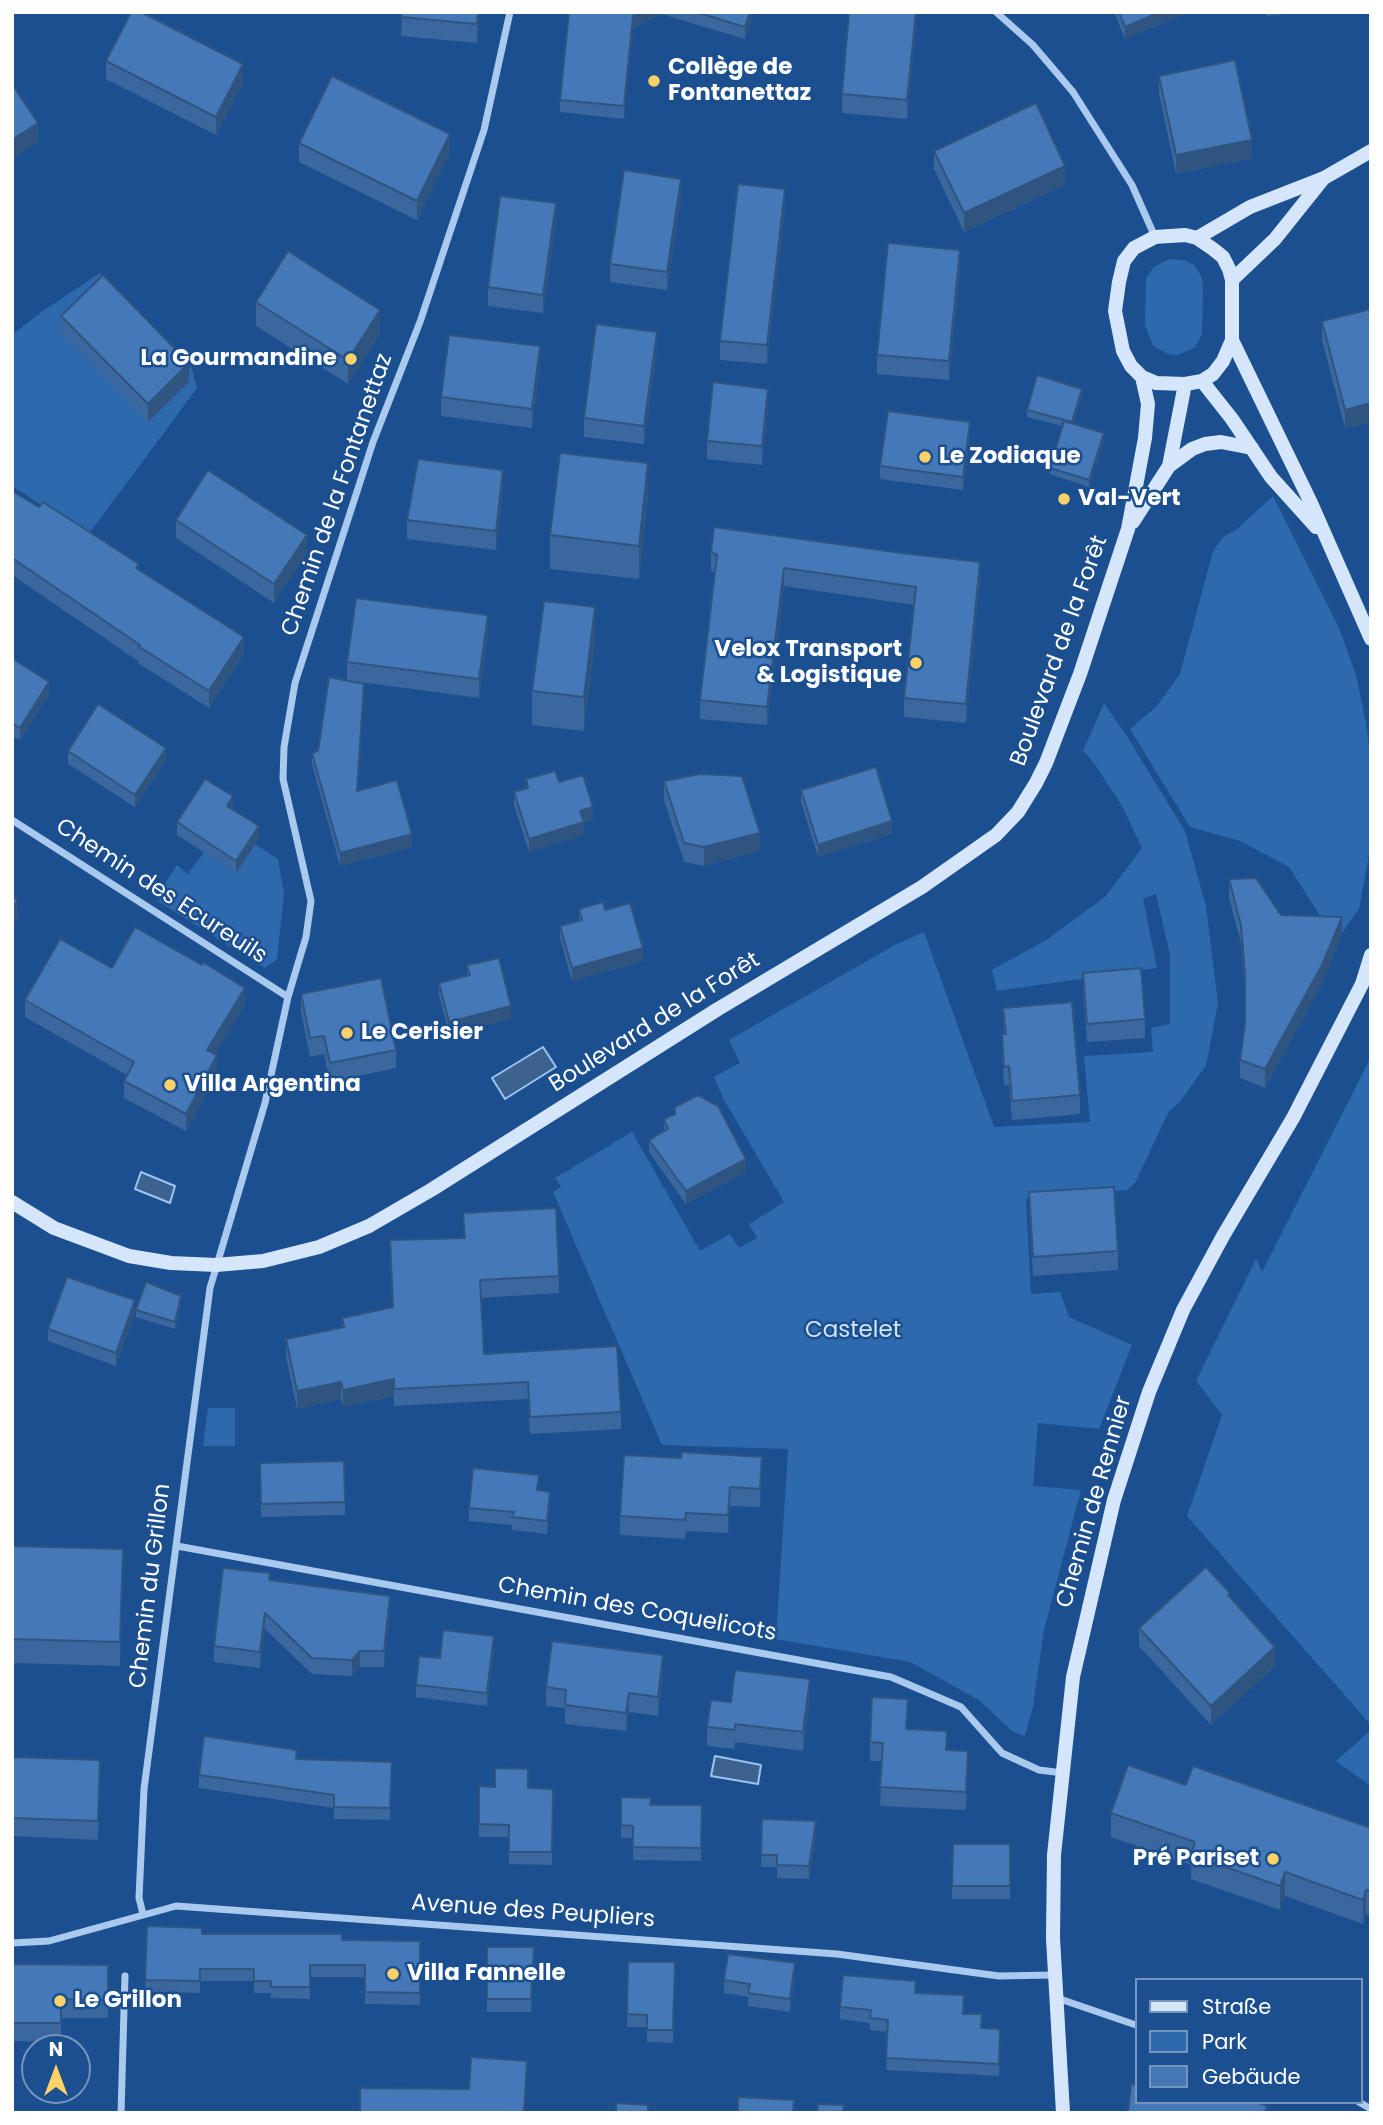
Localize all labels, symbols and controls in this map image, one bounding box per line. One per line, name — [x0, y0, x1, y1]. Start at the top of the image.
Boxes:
place label: Collège de Fontanettaz — [668, 54, 811, 108]
marker: Collège de Fontanettaz — [646, 73, 662, 89]
place label: La Gourmandine — [140, 345, 337, 373]
street label: Chemin de la Fontanettaz — [277, 350, 399, 640]
marker: La Gourmandine — [343, 351, 359, 367]
place label: Le Zodiaque — [939, 443, 1081, 471]
marker: Le Zodiaque — [917, 449, 933, 465]
place label: Val-Vert — [1078, 485, 1181, 513]
marker: Val-Vert — [1056, 491, 1072, 507]
street label: Boulevard de la Forêt — [1005, 532, 1115, 770]
place label: Velox Transport & Logistique — [714, 636, 902, 690]
marker: Velox Transport & Logistique — [908, 655, 924, 671]
street label: Chemin des Ecureuils — [50, 813, 272, 971]
street label: Boulevard de la Forêt — [545, 947, 765, 1099]
place label: Le Cerisier — [361, 1019, 483, 1047]
marker: Le Cerisier — [339, 1025, 355, 1041]
place label: Villa Argentina — [184, 1071, 361, 1099]
marker: Villa Argentina — [162, 1077, 178, 1093]
park label: Castelet — [805, 1317, 901, 1345]
street label: Chemin de Rennier — [1052, 1393, 1138, 1611]
street label: Chemin du Grillon — [125, 1482, 177, 1690]
street label: Chemin des Coquelicots — [496, 1572, 778, 1648]
place label: Pré Pariset — [1133, 1845, 1259, 1873]
marker: Pré Pariset — [1265, 1851, 1281, 1867]
street label: Avenue des Peupliers — [410, 1890, 656, 1934]
place label: Villa Fannelle — [407, 1960, 566, 1988]
marker: Villa Fannelle — [385, 1966, 401, 1982]
legend — [1134, 1978, 1362, 2104]
place label: Le Grillon — [74, 1987, 182, 2015]
text: Straße — [1202, 1992, 1271, 2021]
marker: Le Grillon — [52, 1993, 68, 2009]
text: Park — [1202, 2027, 1247, 2056]
north arrow — [21, 2034, 91, 2104]
text: N — [49, 2036, 63, 2063]
text: Gebäude — [1202, 2062, 1300, 2091]

